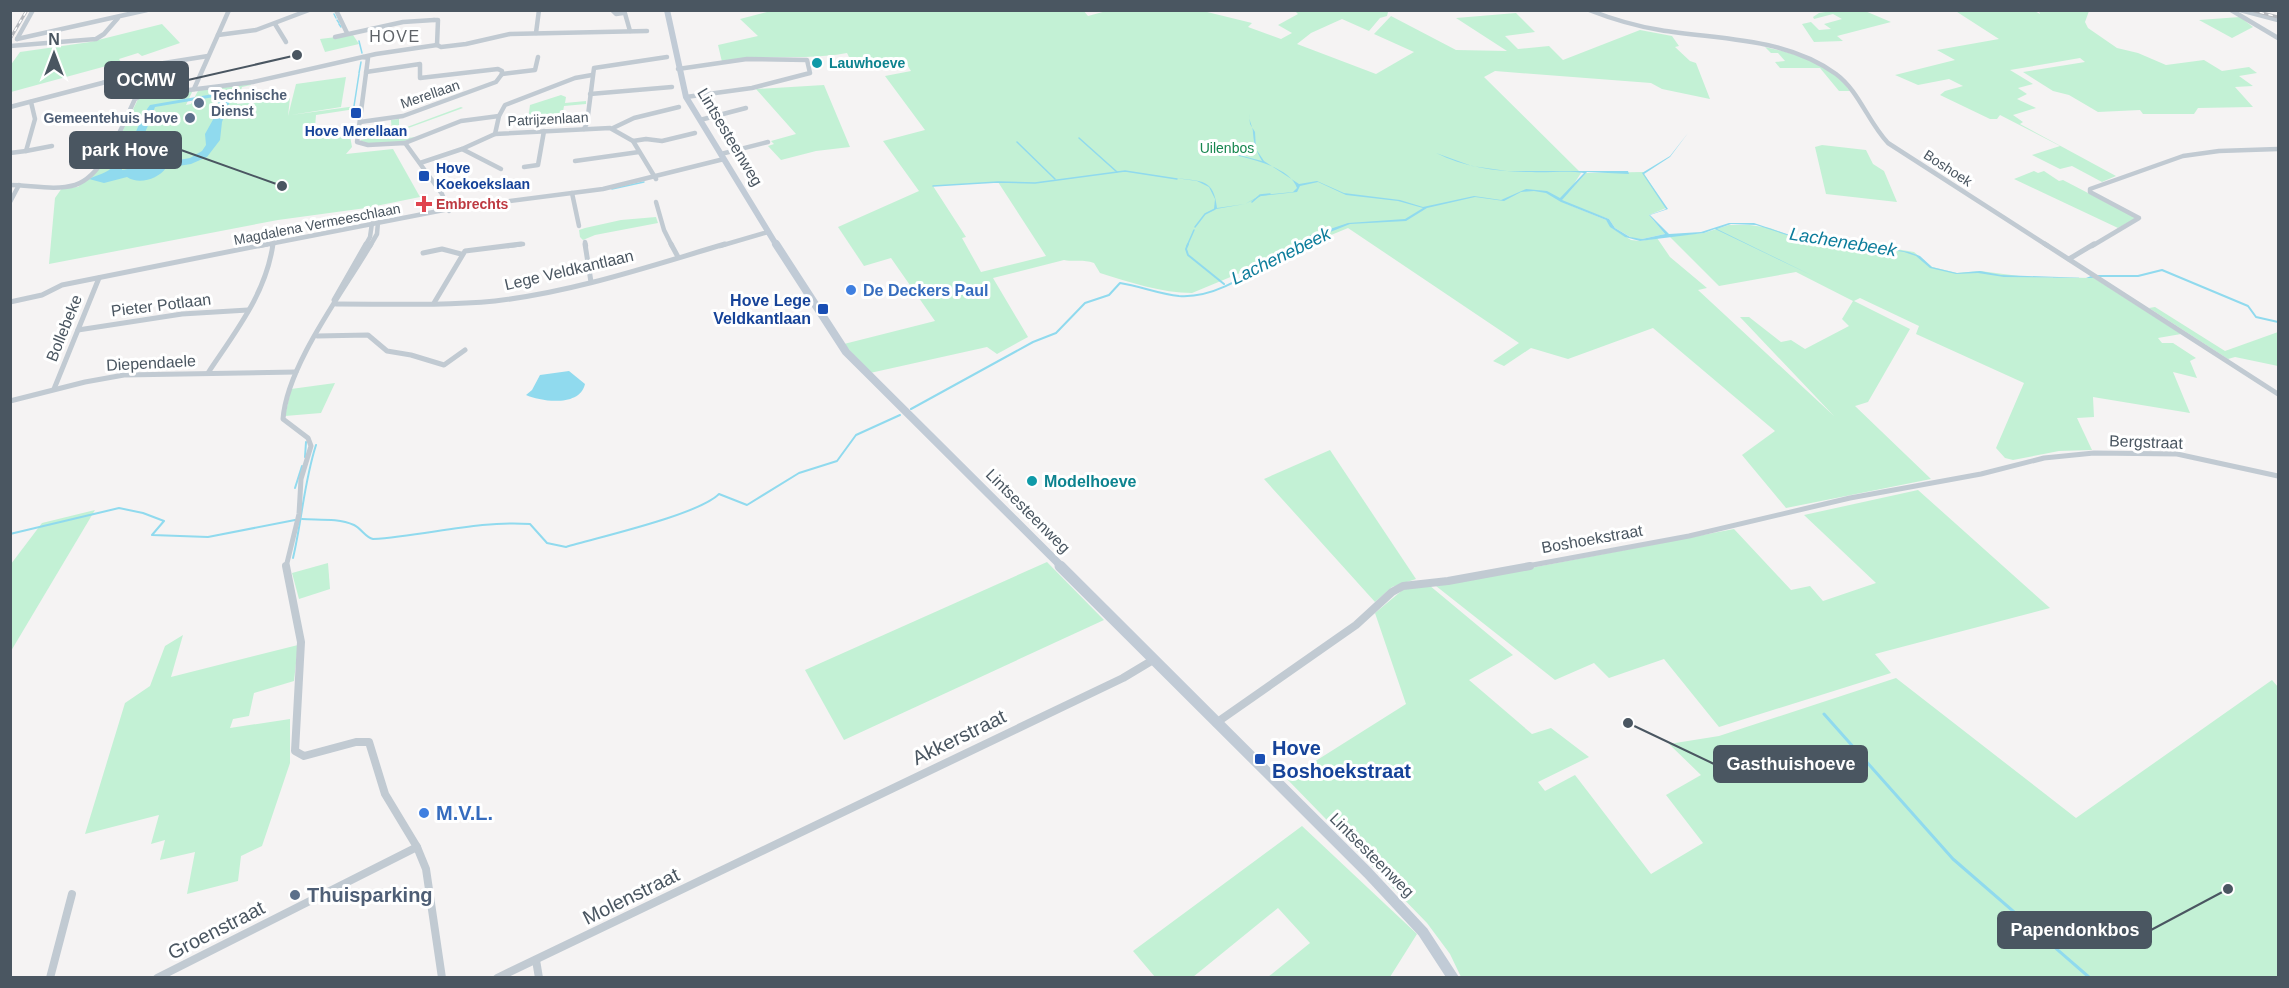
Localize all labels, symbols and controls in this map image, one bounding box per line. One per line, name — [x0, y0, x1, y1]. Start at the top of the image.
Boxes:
north arrow — [24, 24, 84, 84]
district label: HOVE — [369, 28, 421, 45]
text: N — [48, 31, 60, 48]
place label: Lauwhoeve — [829, 55, 905, 71]
marker: Lauwhoeve — [810, 56, 824, 70]
callout: OCMW — [105, 62, 188, 98]
text: OCMW — [117, 70, 176, 90]
street label: Merellaan — [398, 76, 462, 112]
street label: Lintsesteenweg — [694, 85, 766, 189]
place label: Technische Dienst — [211, 87, 287, 119]
marker: Technische Dienst — [192, 96, 206, 110]
marker: Hove Merellaan — [349, 106, 363, 120]
street label: Patrijzenlaan — [507, 109, 589, 129]
place label: Gemeentehuis Hove — [43, 110, 178, 126]
marker: Gemeentehuis Hove — [183, 111, 197, 125]
place label: Hove Merellaan — [305, 123, 407, 139]
callout: park Hove — [70, 132, 181, 168]
text: park Hove — [81, 140, 169, 160]
park label: Uilenbos — [1200, 140, 1254, 156]
street label: Boshoek — [1921, 146, 1976, 190]
place label: Hove Koekoekslaan — [436, 160, 530, 192]
marker: Hove Koekoekslaan — [417, 169, 431, 183]
place label: Embrechts — [436, 196, 509, 212]
marker: Embrechts — [417, 197, 431, 211]
street label: Magdalena Vermeeschlaan — [232, 200, 402, 248]
water label: Lachenebeek — [1228, 223, 1335, 289]
water label: Lachenebeek — [1788, 224, 1899, 260]
street label: Lege Veldkantlaan — [503, 247, 635, 293]
place label: De Deckers Paul — [863, 282, 988, 299]
marker: De Deckers Paul — [844, 283, 858, 297]
street label: Pieter Potlaan — [110, 290, 212, 320]
street label: Bollebeke — [43, 292, 85, 364]
place label: Hove Lege Veldkantlaan — [713, 292, 811, 327]
marker: Hove Lege Veldkantlaan — [816, 302, 830, 316]
street label: Diependaele — [106, 352, 196, 374]
street label: Bergstraat — [2109, 432, 2184, 452]
street label: Lintsesteenweg — [983, 466, 1073, 556]
place label: Modelhoeve — [1044, 473, 1137, 490]
marker: Modelhoeve — [1025, 474, 1039, 488]
street label: Boshoekstraat — [1540, 522, 1644, 556]
street label: Akkerstraat — [909, 705, 1010, 769]
place label: Hove Boshoekstraat — [1272, 737, 1411, 782]
callout: Gasthuishoeve — [1714, 746, 1867, 782]
marker: Hove Boshoekstraat — [1253, 752, 1267, 766]
text: Gasthuishoeve — [1726, 754, 1856, 774]
place label: M.V.L. — [436, 802, 493, 824]
marker: M.V.L. — [417, 806, 431, 820]
street label: Lintsesteenweg — [1327, 810, 1417, 900]
street label: Molenstraat — [579, 863, 683, 929]
place label: Thuisparking — [307, 884, 433, 906]
marker: Thuisparking — [288, 888, 302, 902]
street label: Groenstraat — [164, 896, 268, 964]
callout: Papendonkbos — [1998, 912, 2151, 948]
text: Papendonkbos — [2010, 920, 2140, 940]

